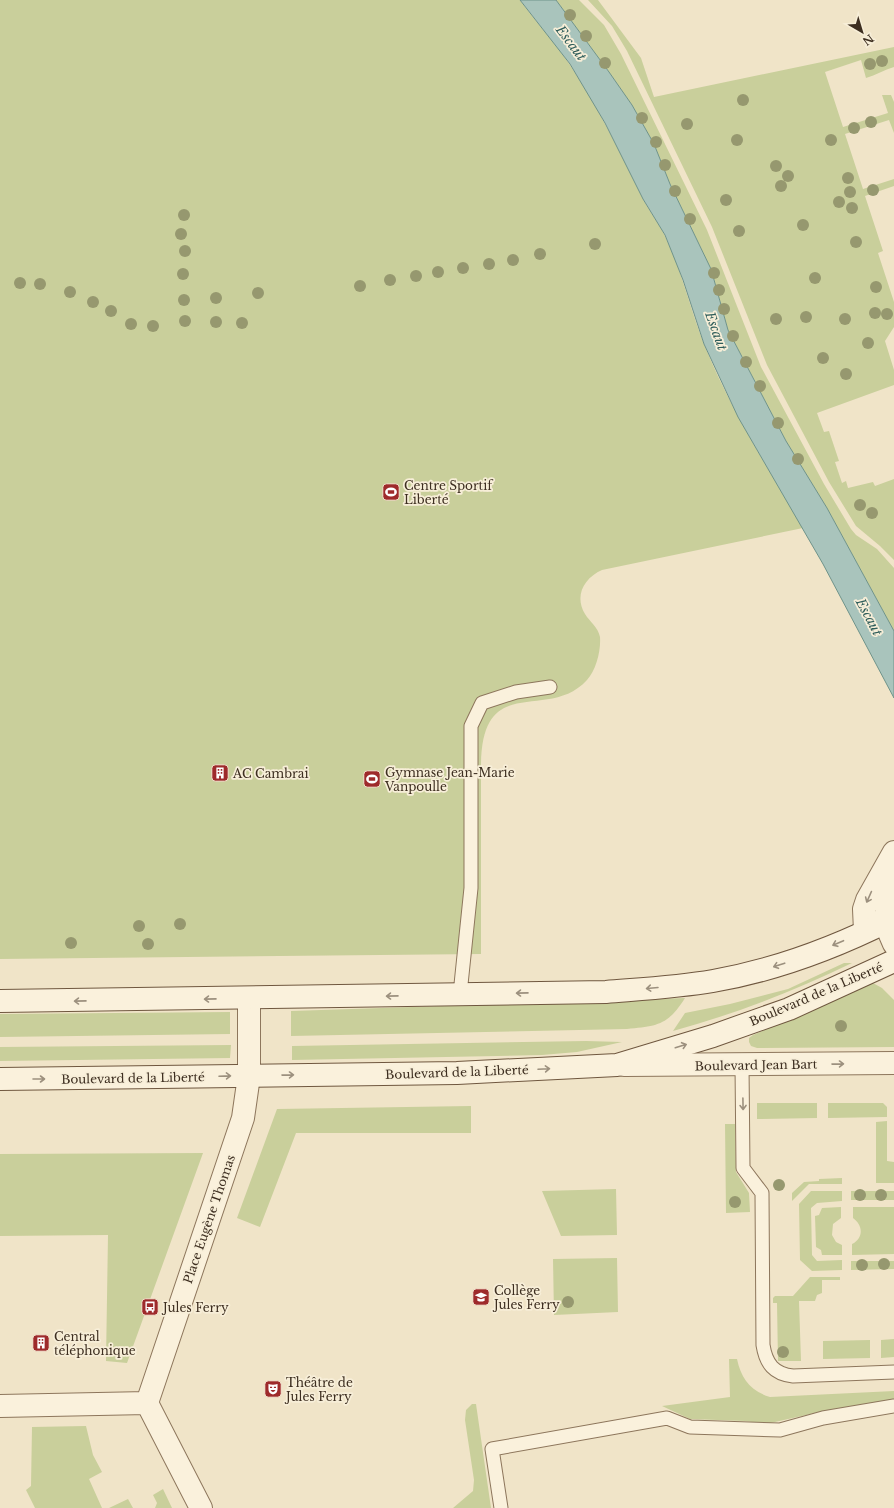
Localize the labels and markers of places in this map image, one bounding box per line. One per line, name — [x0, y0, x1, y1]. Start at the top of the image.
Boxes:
place label: Centre Sportif Liberté — [404, 478, 494, 507]
sports icon: Centre Sportif Liberté — [381, 482, 401, 502]
building icon: AC Cambrai — [210, 763, 230, 783]
place label: Gymnase Jean-Marie Vanpoulle — [384, 765, 515, 794]
place label: AC Cambrai — [232, 766, 309, 781]
sports icon: Gymnase Jean-Marie Vanpoulle — [362, 769, 382, 789]
place label: Collège Jules Ferry — [492, 1283, 560, 1312]
school or university icon: Collège Jules Ferry — [471, 1287, 491, 1307]
bus stop icon: Jules Ferry — [140, 1297, 160, 1317]
place label: Jules Ferry — [161, 1300, 229, 1315]
place label: Central téléphonique — [54, 1329, 136, 1358]
building icon: Central téléphonique — [31, 1333, 51, 1353]
place label: Théâtre de Jules Ferry — [284, 1375, 353, 1404]
theatre icon: Théâtre de Jules Ferry — [263, 1379, 283, 1399]

